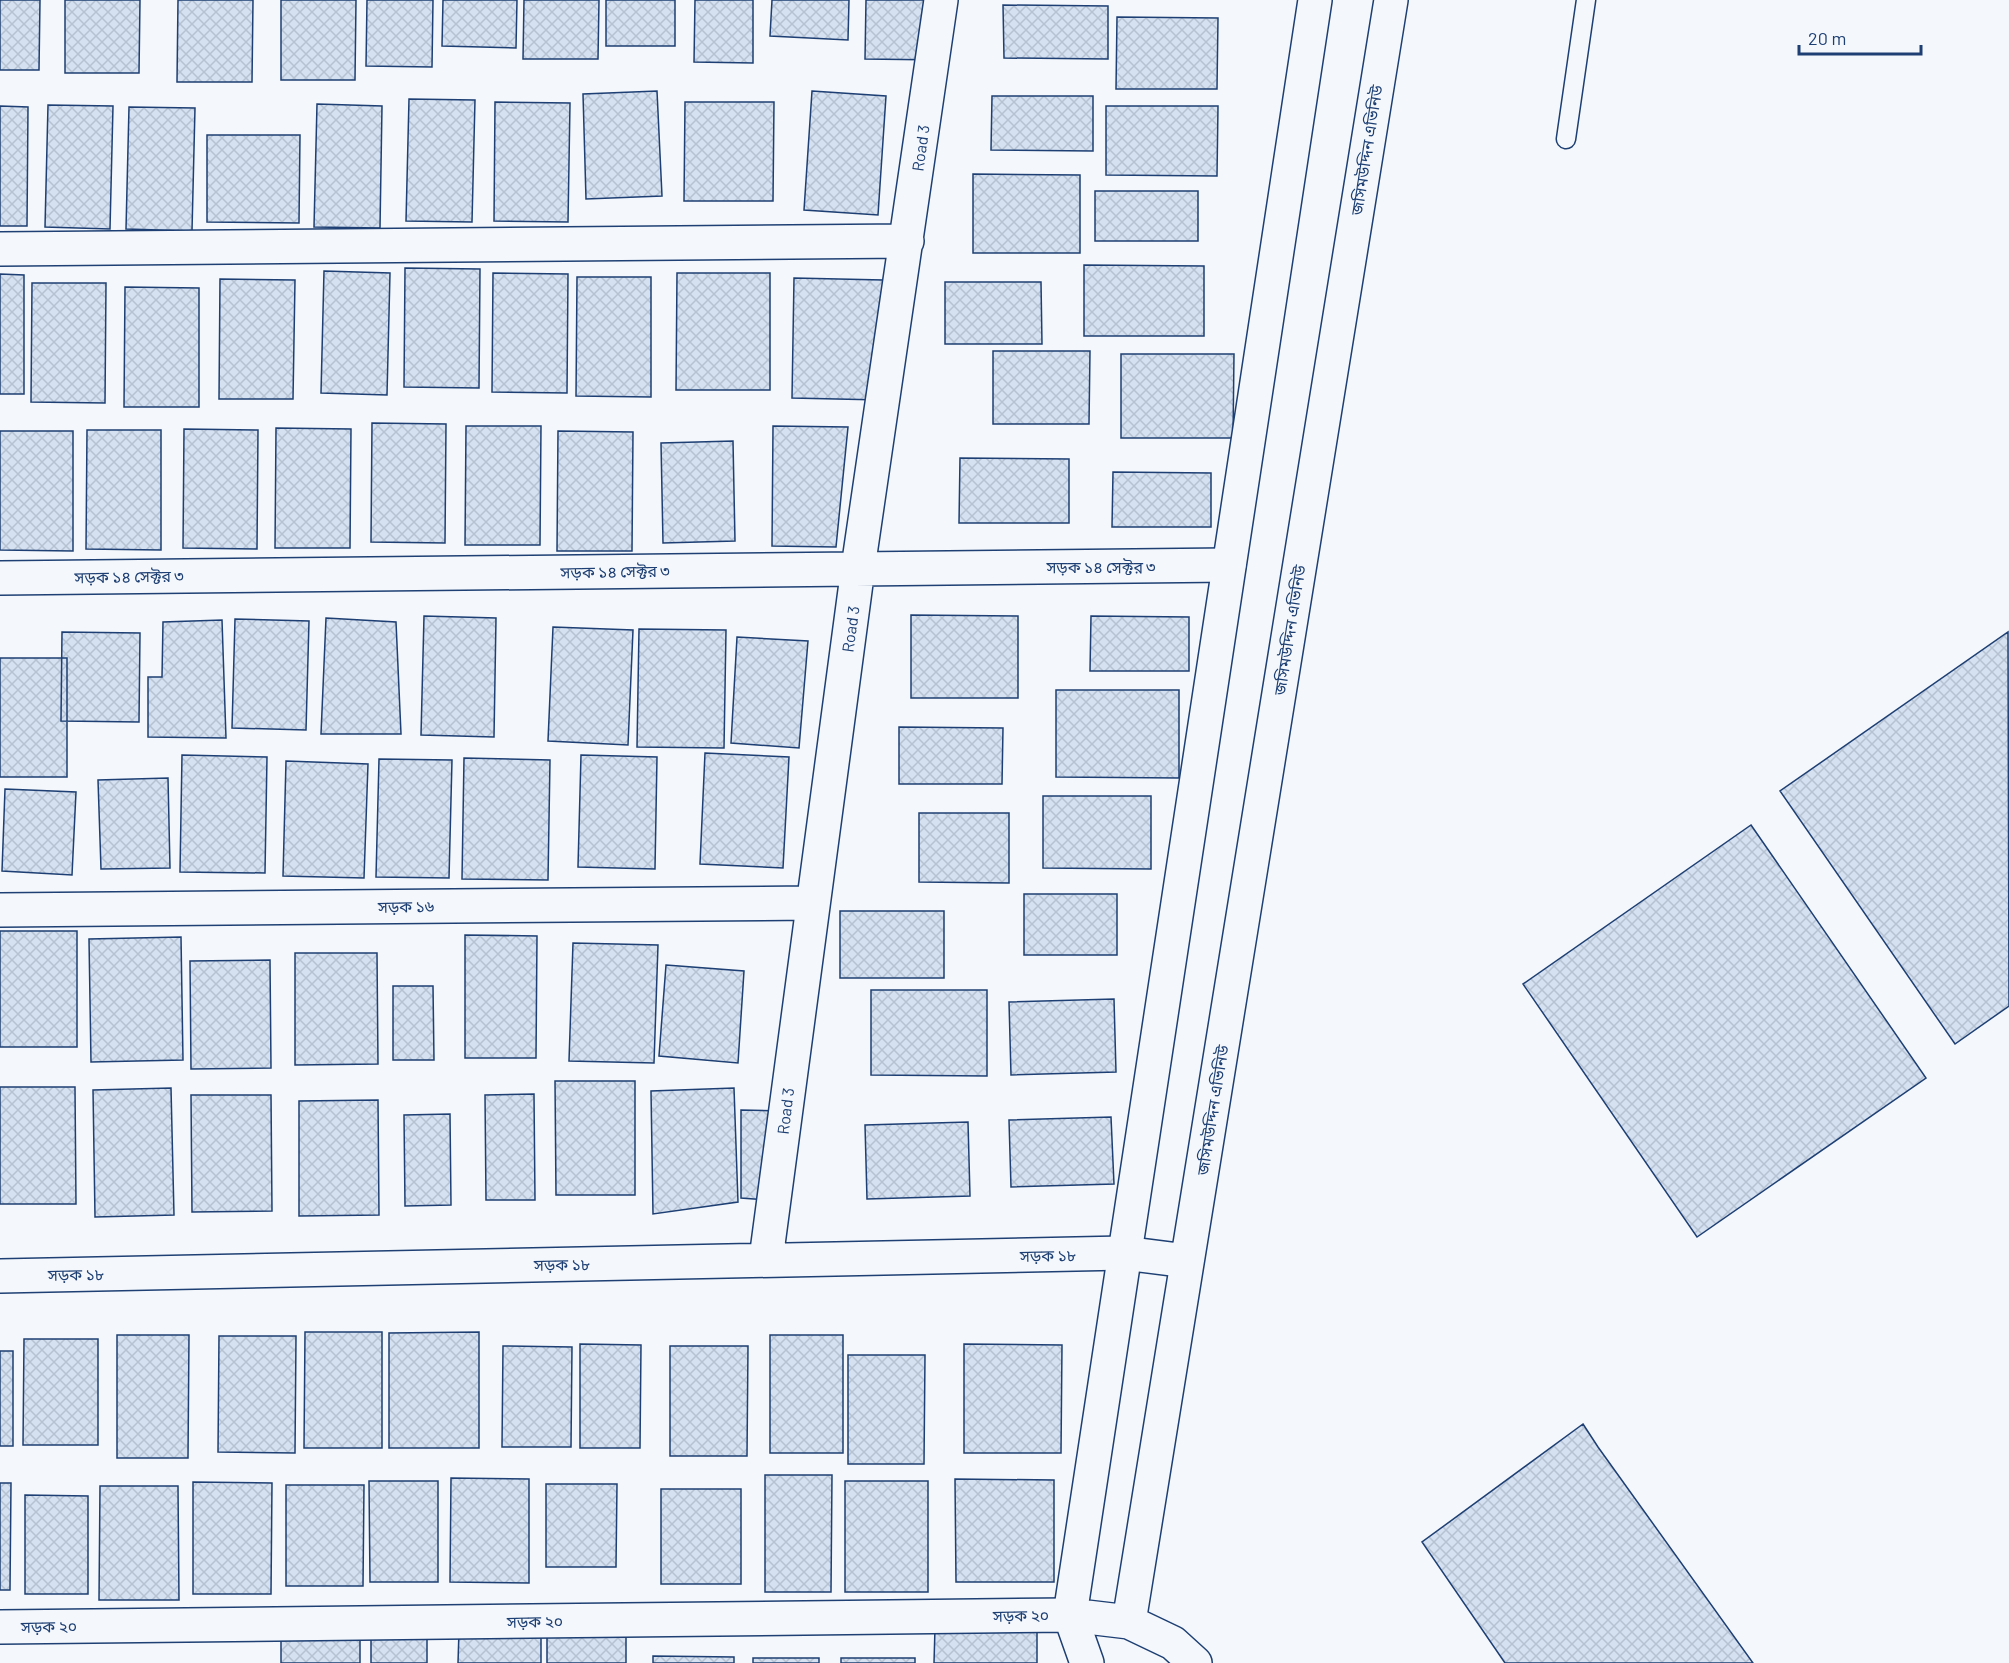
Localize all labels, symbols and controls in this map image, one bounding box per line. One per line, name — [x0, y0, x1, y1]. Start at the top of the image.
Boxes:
scale bar — [1799, 18, 1920, 56]
text: 20 m — [1808, 27, 1846, 49]
street label: জসিমউদ্দিন এভিনিউ — [1346, 83, 1386, 217]
street label: Road 3 — [907, 123, 933, 173]
street label: সড়ক ১৪ সেক্টর ৩ — [1045, 557, 1156, 576]
street label: সড়ক ১৪ সেক্টর ৩ — [559, 561, 670, 581]
street label: জসিমউদ্দিন এভিনিউ — [1269, 563, 1309, 697]
street label: সড়ক ১৪ সেক্টর ৩ — [73, 566, 184, 586]
street label: Road 3 — [837, 604, 863, 654]
street label: সড়ক ১৬ — [377, 896, 435, 916]
street label: জসিমউদ্দিন এভিনিউ — [1192, 1043, 1232, 1177]
street label: Road 3 — [773, 1087, 797, 1135]
street label: সড়ক ১৮ — [1019, 1245, 1076, 1265]
street label: সড়ক ১৮ — [533, 1254, 590, 1274]
street label: সড়ক ১৮ — [47, 1264, 104, 1284]
street label: সড়ক ২০ — [992, 1605, 1049, 1625]
street label: সড়ক ২০ — [506, 1611, 563, 1631]
street label: সড়ক ২০ — [20, 1616, 77, 1636]

